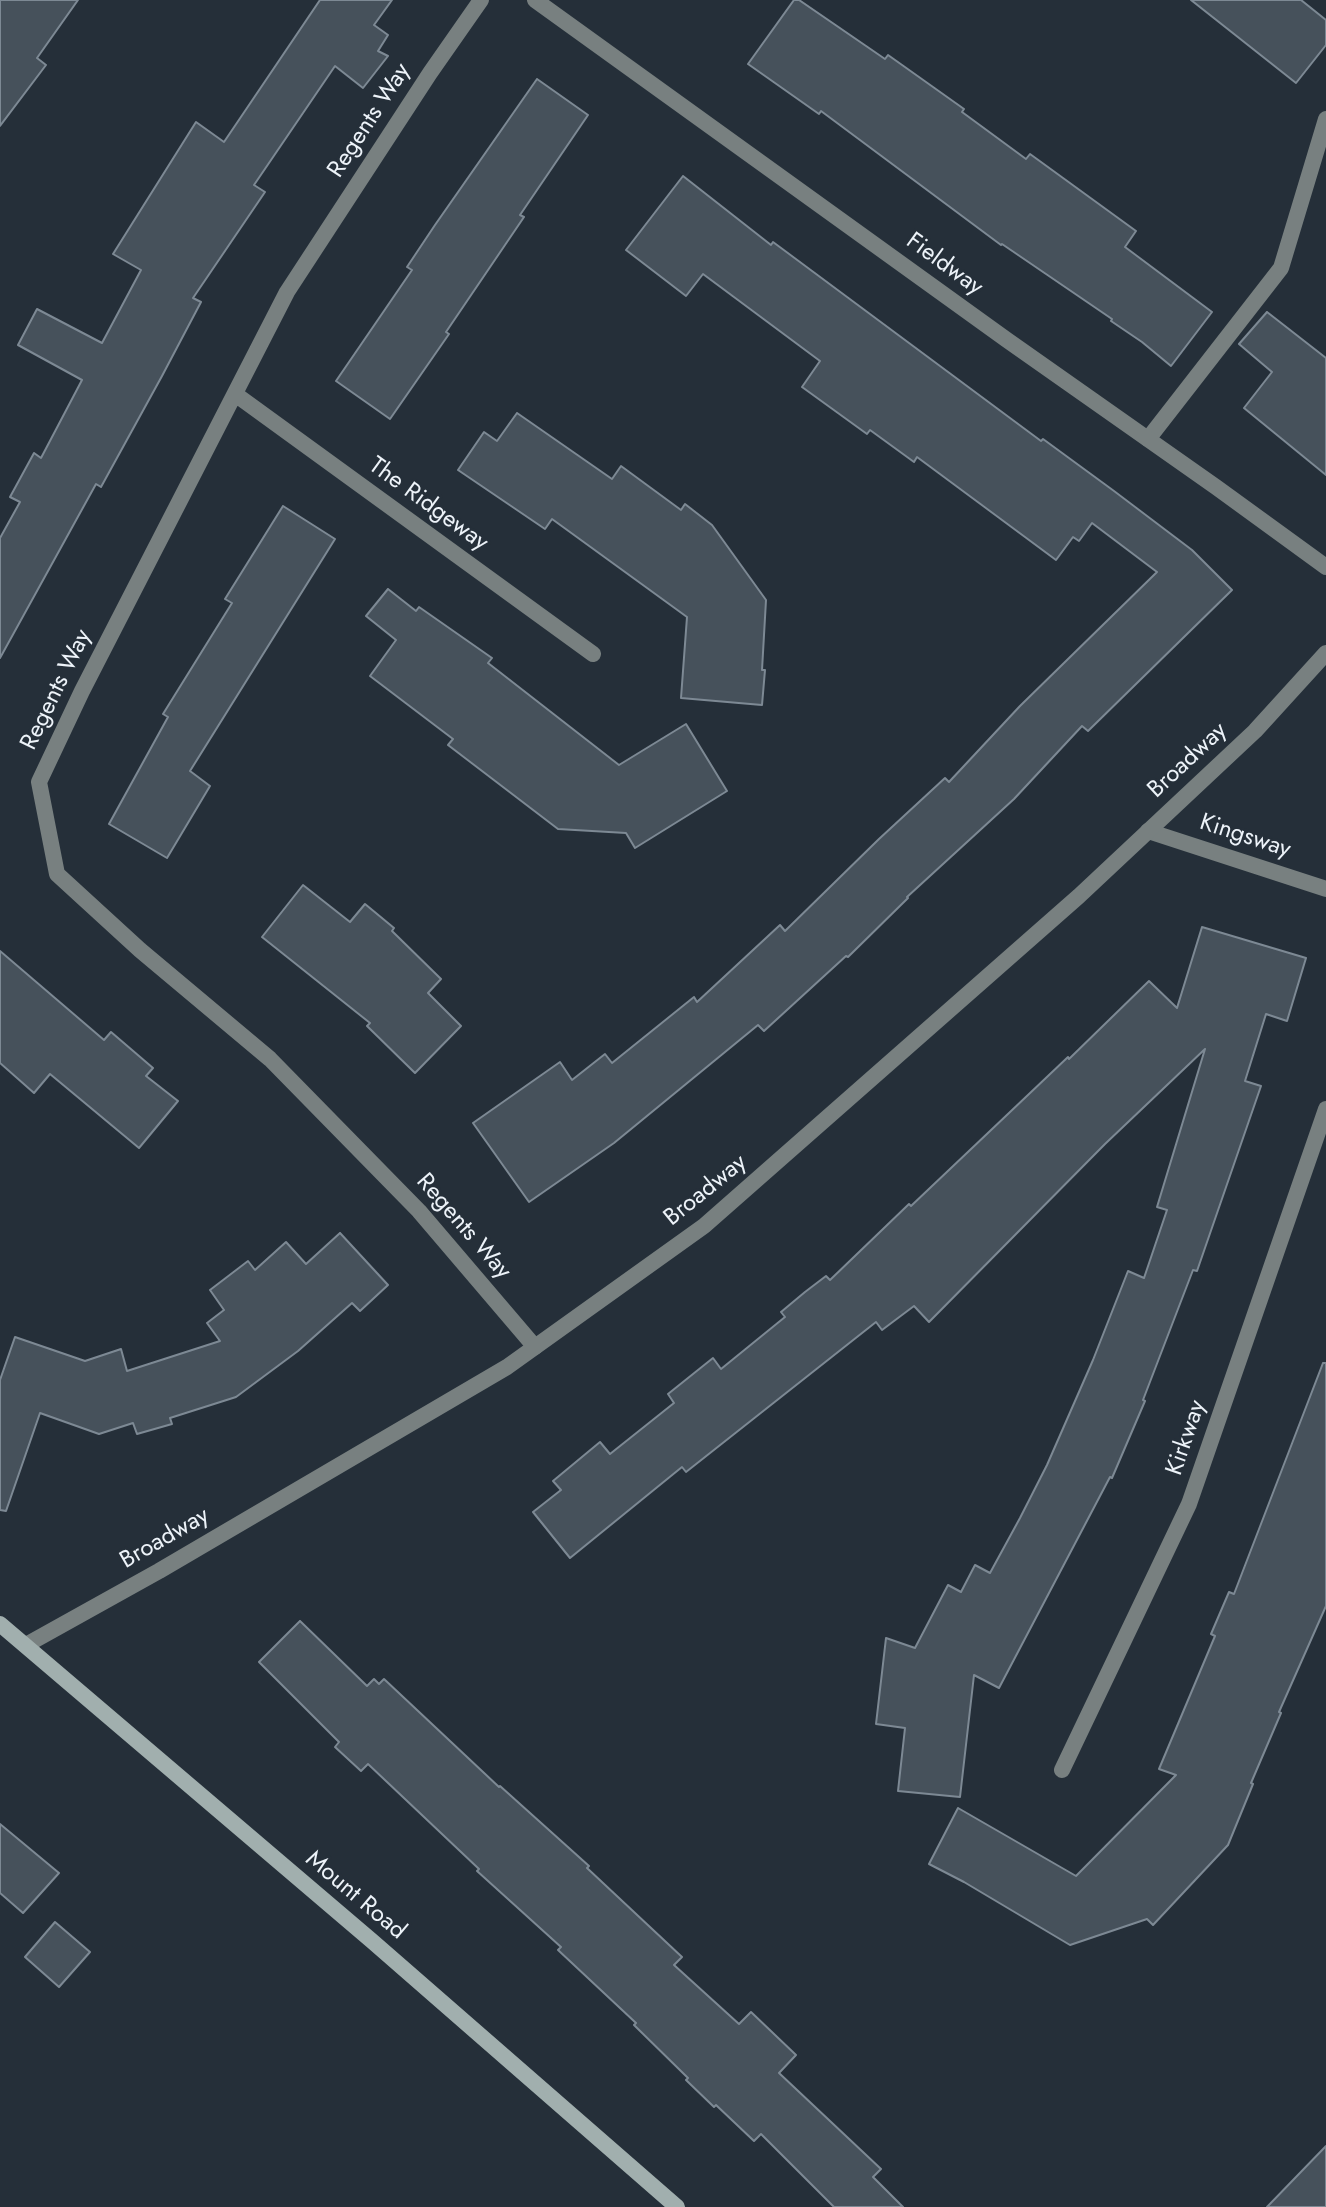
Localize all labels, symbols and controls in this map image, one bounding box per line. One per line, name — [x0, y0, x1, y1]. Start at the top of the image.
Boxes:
street label: Regents Way — [322, 58, 418, 184]
street label: Fieldway — [900, 227, 988, 303]
street label: The Ridgeway — [363, 452, 493, 558]
street label: Regents Way — [15, 625, 99, 755]
street label: Broadway — [1142, 717, 1234, 805]
street label: Kingsway — [1196, 809, 1294, 865]
street label: Broadway — [659, 1149, 753, 1233]
street label: Regents Way — [409, 1168, 517, 1286]
street label: Kirkway — [1161, 1397, 1213, 1479]
street label: Broadway — [115, 1502, 215, 1576]
street label: Mount Road — [299, 1846, 411, 1946]

